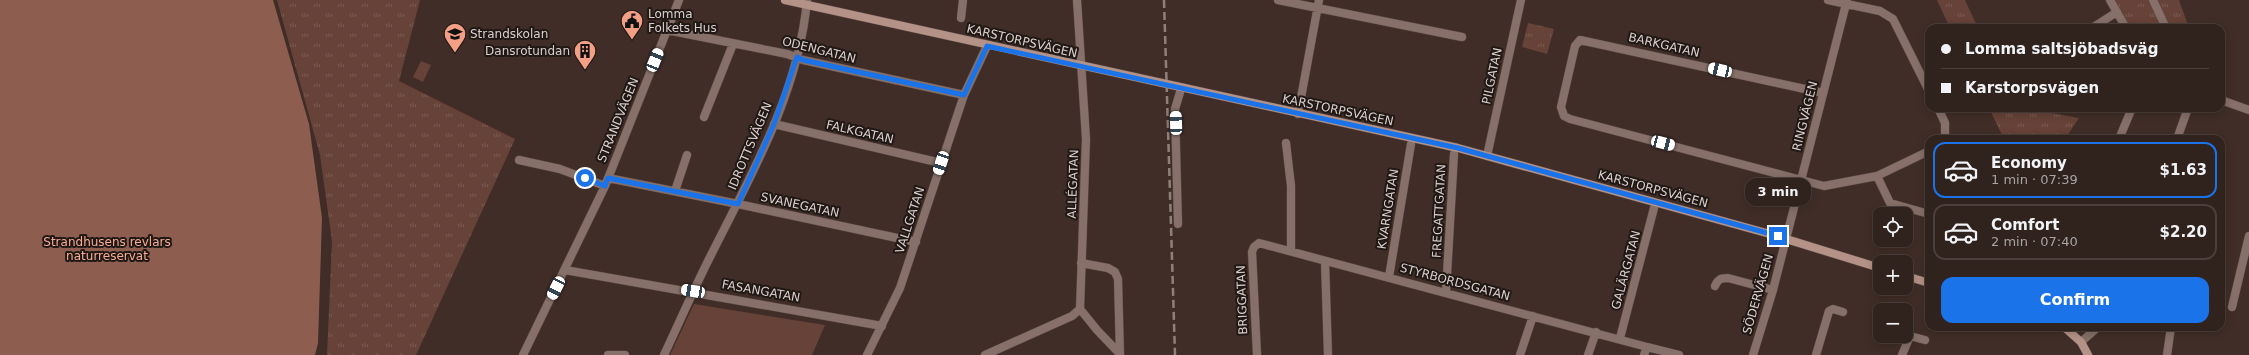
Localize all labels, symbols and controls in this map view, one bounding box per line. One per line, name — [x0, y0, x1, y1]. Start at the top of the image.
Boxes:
place label: Lomma Folkets Hus — [648, 7, 717, 35]
public building icon: Lomma Folkets Hus — [619, 8, 645, 41]
street label: KARSTORPSVÄGEN — [965, 20, 1079, 61]
school or university icon: Strandskolan — [442, 21, 468, 54]
place label: Strandskolan — [470, 27, 548, 41]
street label: BARKGATAN — [1627, 30, 1701, 60]
street label: ODENGATAN — [781, 34, 857, 66]
building icon: Dansrotundan — [572, 38, 598, 71]
text: Lomma saltsjöbadsväg — [1965, 40, 2158, 58]
place label: Dansrotundan — [485, 44, 570, 58]
street label: PILGATAN — [1479, 46, 1505, 106]
car — [645, 47, 665, 73]
car — [1707, 61, 1733, 79]
street label: STRANDVÄGEN — [594, 75, 641, 164]
street label: RINGVÄGEN — [1789, 79, 1820, 152]
text: Karstorpsvägen — [1965, 79, 2099, 97]
street label: KARSTORPSVÄGEN — [1281, 90, 1395, 129]
street label: IDROTTSVÄGEN — [724, 100, 775, 192]
car — [1170, 111, 1182, 135]
street label: FALKGATAN — [825, 117, 895, 147]
car — [1650, 134, 1676, 152]
street label: ALLÉGATAN — [1064, 149, 1081, 219]
car — [932, 150, 950, 176]
icon: car — [1943, 152, 1979, 188]
text: Economy — [1991, 154, 2067, 172]
text: $1.63 — [2160, 161, 2207, 179]
street label: FREGATTGATAN — [1430, 164, 1448, 258]
street label: KARSTORPSVÄGEN — [1597, 167, 1710, 210]
street label: KVARNGATAN — [1375, 168, 1401, 250]
route start — [576, 169, 594, 187]
text: 1 min · 07:39 — [1991, 172, 2078, 187]
callout: 3 min — [1745, 178, 1811, 206]
text: 3 min — [1758, 184, 1798, 199]
street label: VALLGATAN — [893, 185, 927, 255]
street label: SVANEGATAN — [759, 190, 841, 220]
map controls — [1873, 207, 1913, 343]
button: locate — [1873, 207, 1913, 247]
icon: car — [1943, 214, 1979, 250]
text: Comfort — [1991, 216, 2059, 234]
text: $2.20 — [2160, 223, 2207, 241]
route end — [1769, 227, 1787, 245]
street label: GALÄRGATAN — [1608, 229, 1643, 311]
text: 2 min · 07:40 — [1991, 234, 2078, 249]
park label: Strandhusens revlars naturreservat — [43, 235, 171, 263]
street label: SÖDERVÄGEN — [1738, 252, 1776, 336]
button: + — [1873, 255, 1913, 295]
street label: STYRBORDSGATAN — [1398, 261, 1512, 303]
street label: BRIGGATAN — [1234, 265, 1250, 335]
car — [545, 275, 567, 301]
street label: FASANGATAN — [721, 277, 801, 305]
button: Confirm — [1941, 277, 2209, 323]
car — [680, 283, 706, 299]
button: − — [1873, 303, 1913, 343]

